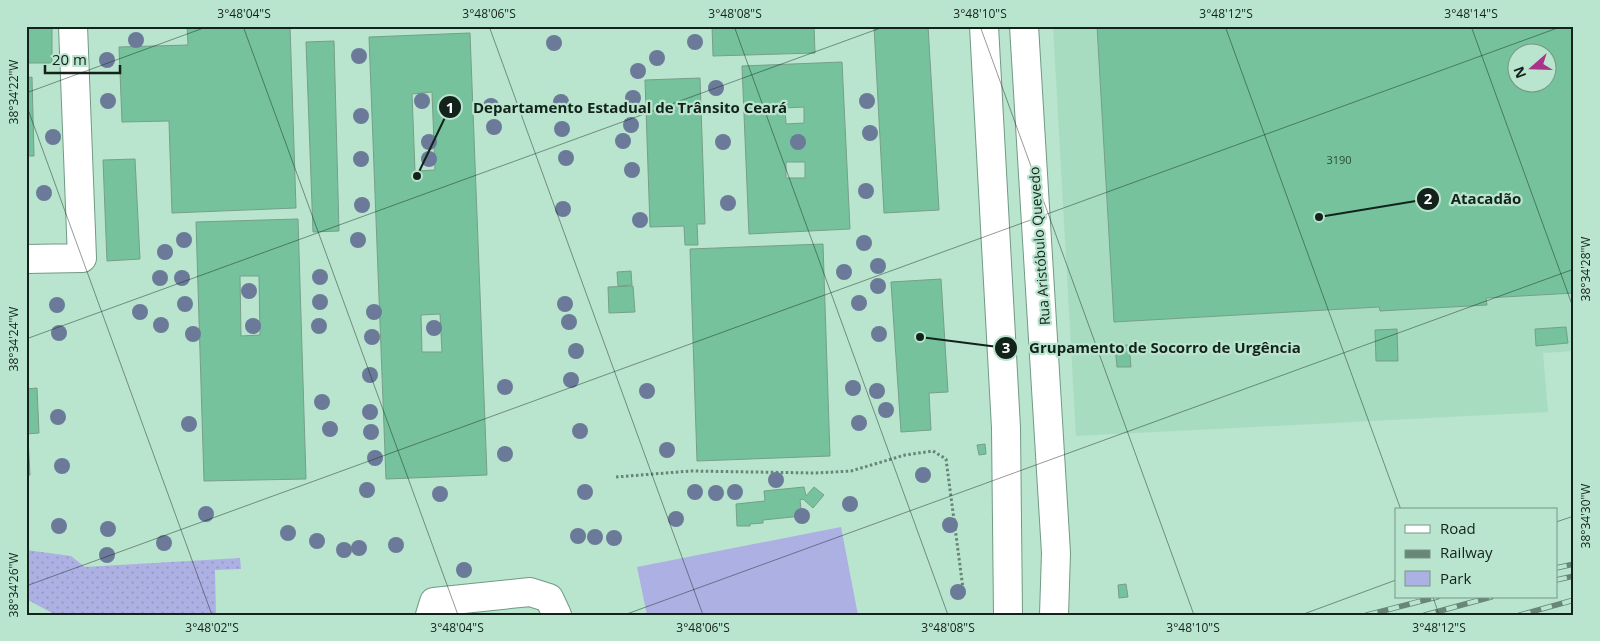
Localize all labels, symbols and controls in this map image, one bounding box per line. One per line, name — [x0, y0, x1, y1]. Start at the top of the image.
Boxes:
text: 3°48'04"S — [217, 5, 271, 22]
text: 3°48'06"S — [462, 5, 516, 22]
text: 3°48'08"S — [708, 5, 762, 22]
text: 3°48'10"S — [953, 5, 1007, 22]
text: 3°48'12"S — [1199, 5, 1253, 22]
text: 3°48'14"S — [1444, 5, 1498, 22]
scale bar — [45, 42, 120, 74]
north arrow — [1508, 42, 1558, 92]
text: 20 m — [52, 49, 87, 69]
text: 38°34'22"W — [5, 60, 22, 124]
text: N — [1508, 64, 1530, 81]
callout: Departamento Estadual de Trânsito Ceará — [438, 92, 797, 122]
text: 1 — [446, 97, 454, 117]
text: Departamento Estadual de Trânsito Ceará — [473, 97, 787, 117]
house number: 3190 — [1326, 152, 1352, 167]
street label: Rua Aristóbulo Quevedo — [1024, 166, 1054, 326]
callout: Atacadão — [1415, 184, 1531, 214]
text: 2 — [1424, 188, 1433, 208]
text: Atacadão — [1451, 188, 1521, 208]
text: 38°34'28"W — [1577, 237, 1594, 301]
text: 38°34'24"W — [5, 307, 22, 371]
callout: Grupamento de Socorro de Urgência — [994, 333, 1310, 363]
text: 3 — [1002, 337, 1010, 357]
text: Grupamento de Socorro de Urgência — [1029, 337, 1301, 357]
text: 38°34'30"W — [1577, 484, 1594, 548]
legend — [1395, 508, 1558, 598]
text: Road — [1440, 518, 1476, 538]
text: Railway — [1440, 542, 1493, 562]
text: 38°34'26"W — [5, 553, 22, 617]
text: Park — [1440, 568, 1471, 588]
text: 3°48'02"S — [185, 619, 239, 636]
text: 3°48'04"S — [430, 619, 484, 636]
text: 3°48'06"S — [676, 619, 730, 636]
text: 3°48'08"S — [921, 619, 975, 636]
text: 3°48'10"S — [1166, 619, 1220, 636]
text: 3°48'12"S — [1412, 619, 1466, 636]

